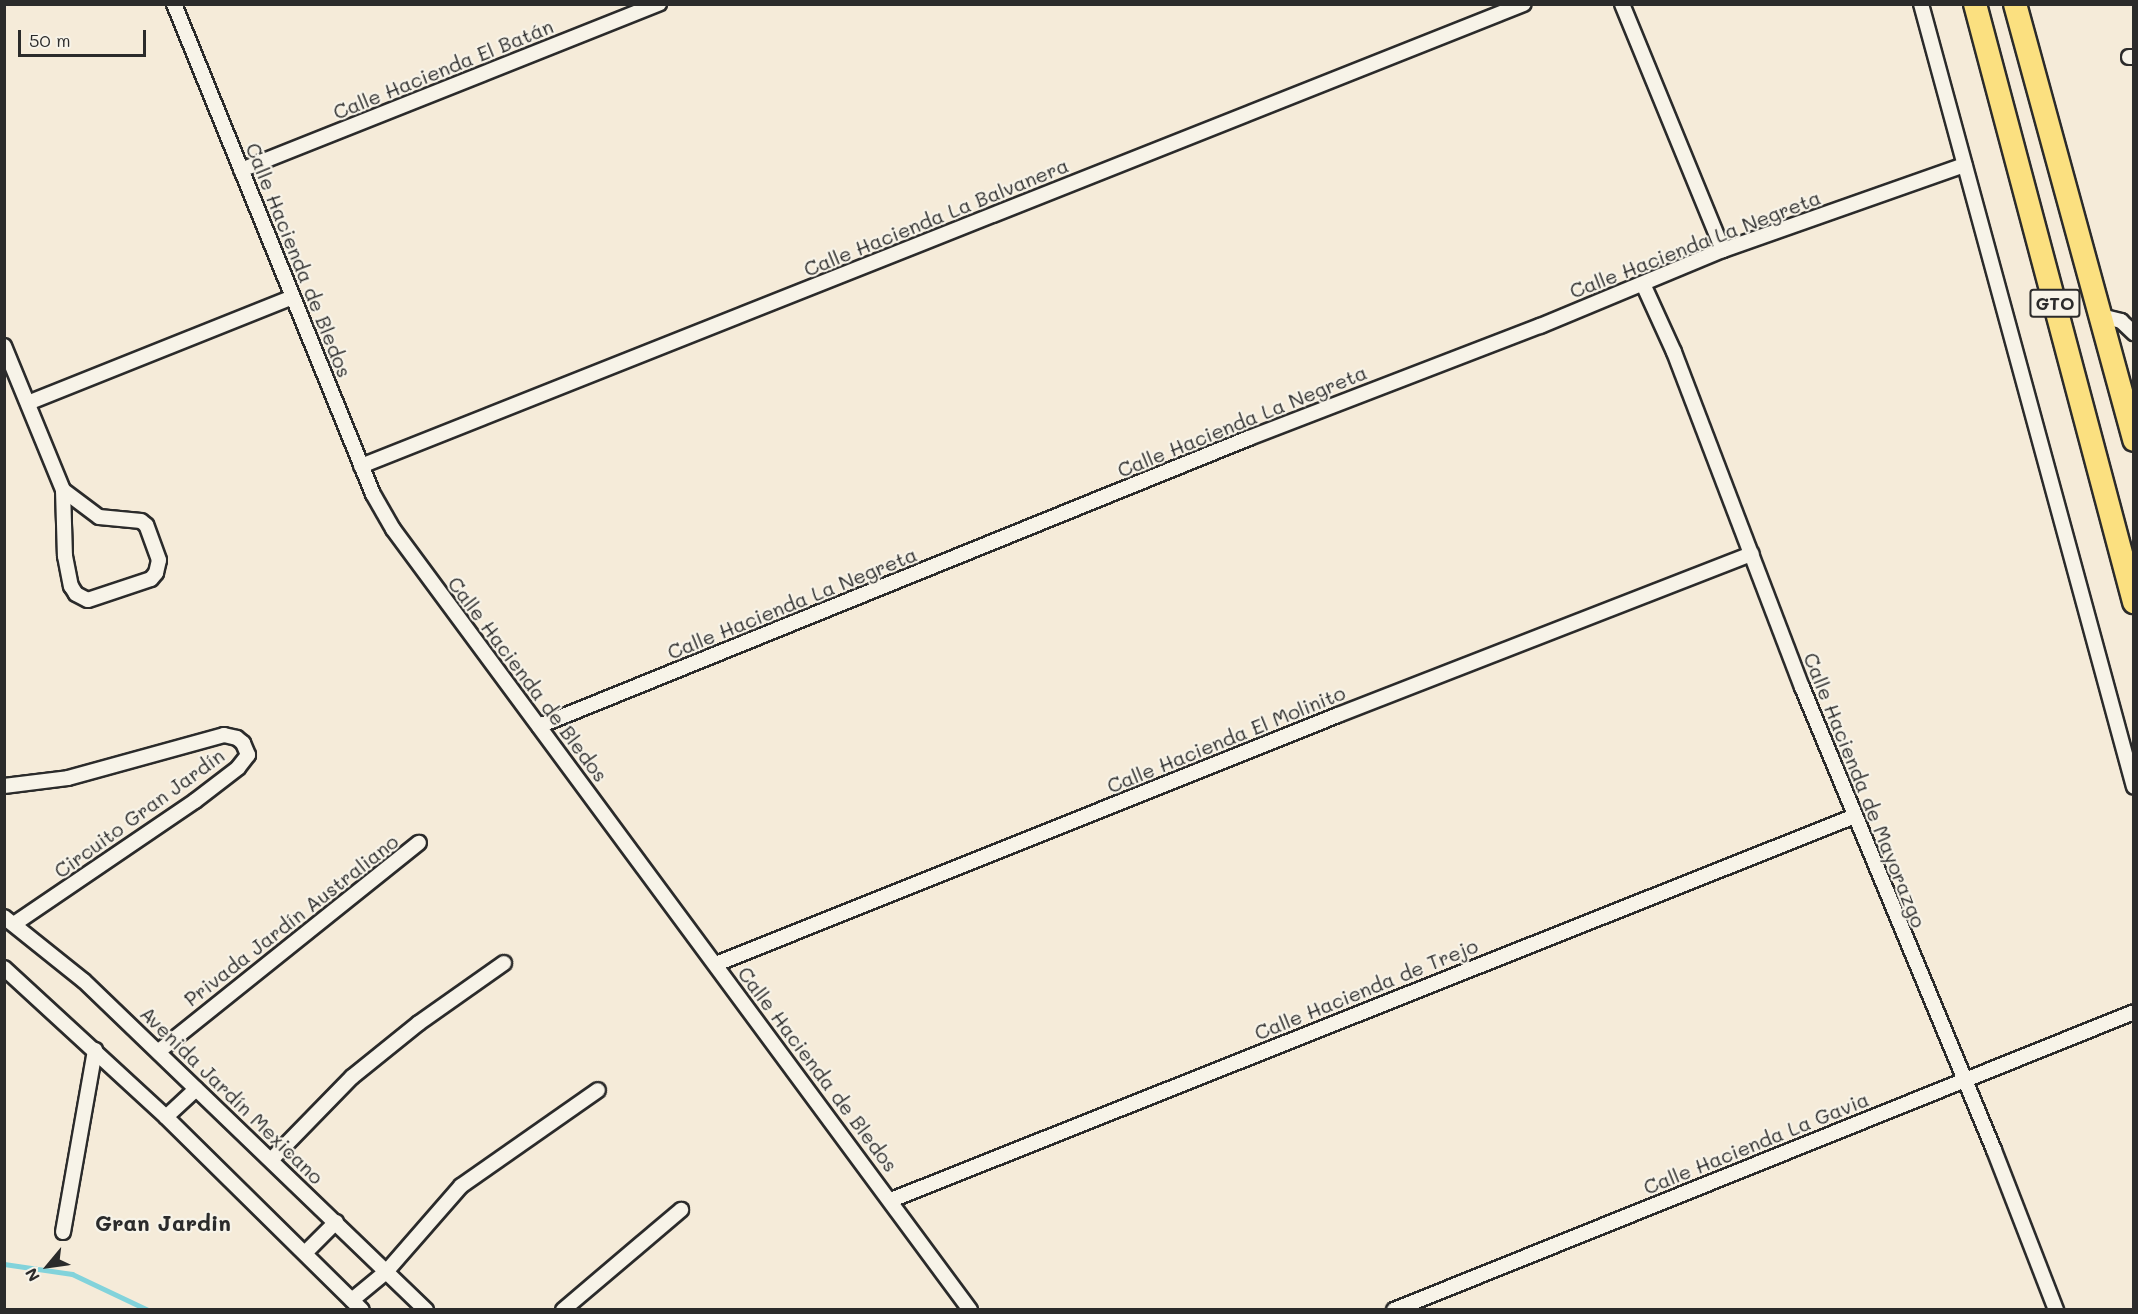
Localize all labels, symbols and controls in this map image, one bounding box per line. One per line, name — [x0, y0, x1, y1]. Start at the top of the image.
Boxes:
street label: Calle Hacienda El Batán — [329, 14, 557, 124]
scale bar — [21, 18, 148, 56]
text: 50 m — [29, 28, 71, 52]
street label: Calle Hacienda de Bledos — [241, 139, 357, 381]
street label: Calle Hacienda La Balvanera — [800, 153, 1072, 281]
street label: Calle Hacienda La Negreta — [1566, 185, 1824, 303]
road number: GTO — [2028, 288, 2082, 318]
street label: Calle Hacienda La Negreta — [1114, 360, 1370, 482]
street label: Calle Hacienda La Negreta — [664, 542, 920, 664]
street label: Calle Hacienda de Bledos — [443, 572, 613, 786]
street label: Calle Hacienda de Mayorazgo — [1799, 649, 1931, 931]
street label: Calle Hacienda El Molinito — [1103, 680, 1349, 798]
street label: Circuito Gran Jardín — [49, 743, 229, 883]
street label: Privada Jardín Australiano — [179, 829, 403, 1011]
street label: Calle Hacienda de Trejo — [1251, 933, 1481, 1045]
street label: Calle Hacienda de Bledos — [733, 962, 903, 1176]
street label: Avenida Jardín Mexicano — [135, 1001, 329, 1189]
street label: Calle Hacienda La Gavia — [1640, 1087, 1872, 1199]
district label: Gran Jardin — [95, 1210, 231, 1236]
north arrow — [18, 1236, 78, 1296]
text: N — [20, 1265, 44, 1285]

